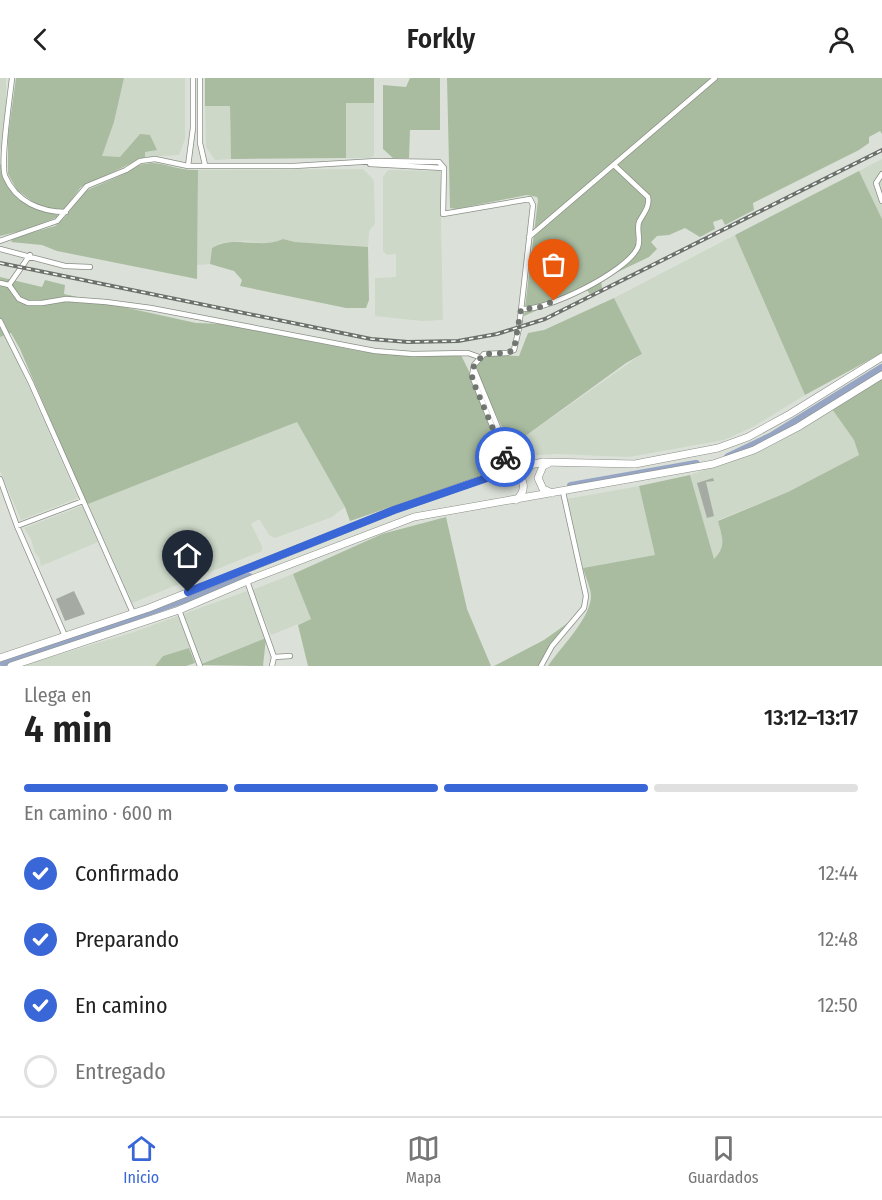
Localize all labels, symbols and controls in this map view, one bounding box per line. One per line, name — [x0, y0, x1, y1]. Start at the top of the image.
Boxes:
icon: back — [24, 23, 57, 56]
text: Forkly — [407, 23, 475, 55]
icon: person — [825, 23, 858, 56]
pin — [528, 239, 579, 301]
icon: bag — [537, 248, 570, 281]
courier — [475, 427, 535, 487]
icon: bike — [489, 441, 522, 474]
pin — [162, 530, 213, 592]
icon: home — [171, 539, 204, 572]
text: Llega en — [24, 683, 92, 707]
text: 13:12–13:17 — [764, 704, 858, 731]
text: 4 min — [24, 706, 113, 752]
text: En camino · 600 m — [24, 801, 173, 825]
icon: check — [24, 857, 57, 890]
text: Confirmado — [75, 860, 179, 887]
text: 12:44 — [818, 861, 858, 885]
icon: check — [24, 923, 57, 956]
text: Preparando — [75, 926, 179, 953]
text: 12:48 — [818, 927, 858, 951]
icon: check — [24, 989, 57, 1022]
text: En camino — [75, 992, 167, 1019]
text: 12:50 — [817, 993, 858, 1017]
text: Entregado — [75, 1058, 166, 1085]
tab: Inicio — [123, 1132, 159, 1187]
tab: Mapa — [406, 1132, 441, 1187]
tab: Guardados — [688, 1132, 759, 1187]

